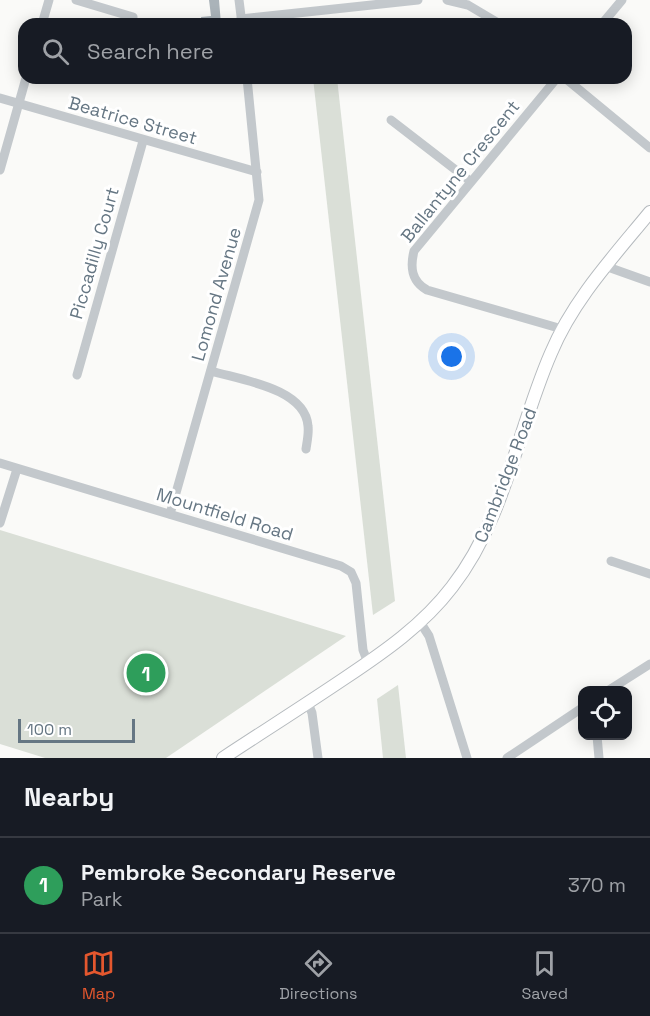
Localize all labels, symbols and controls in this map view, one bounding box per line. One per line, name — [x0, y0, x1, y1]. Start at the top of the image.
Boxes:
search box — [18, 18, 632, 84]
icon: search — [39, 35, 72, 68]
text: Search here — [87, 37, 214, 65]
street label: Beatrice Street — [66, 91, 200, 149]
street label: Ballantyne Crescent — [396, 95, 524, 247]
street label: Piccadilly Court — [64, 184, 124, 322]
street label: Lomond Avenue — [186, 224, 246, 364]
your location — [437, 342, 466, 371]
street label: Cambridge Road — [469, 404, 541, 546]
street label: Mountfield Road — [154, 482, 296, 546]
pin: 1 — [126, 650, 166, 696]
map controls — [578, 686, 632, 740]
button: locate — [578, 686, 632, 740]
scale bar — [18, 716, 135, 744]
text: 100 m — [27, 719, 72, 740]
text: Nearby — [24, 780, 114, 814]
text: Pembroke Secondary Reserve — [81, 858, 396, 886]
text: 1 — [39, 872, 48, 898]
text: 370 m — [568, 872, 626, 898]
text: Park — [81, 886, 123, 912]
tab: Map — [82, 947, 115, 1004]
tab: Directions — [279, 947, 358, 1004]
tab: Saved — [521, 947, 568, 1004]

